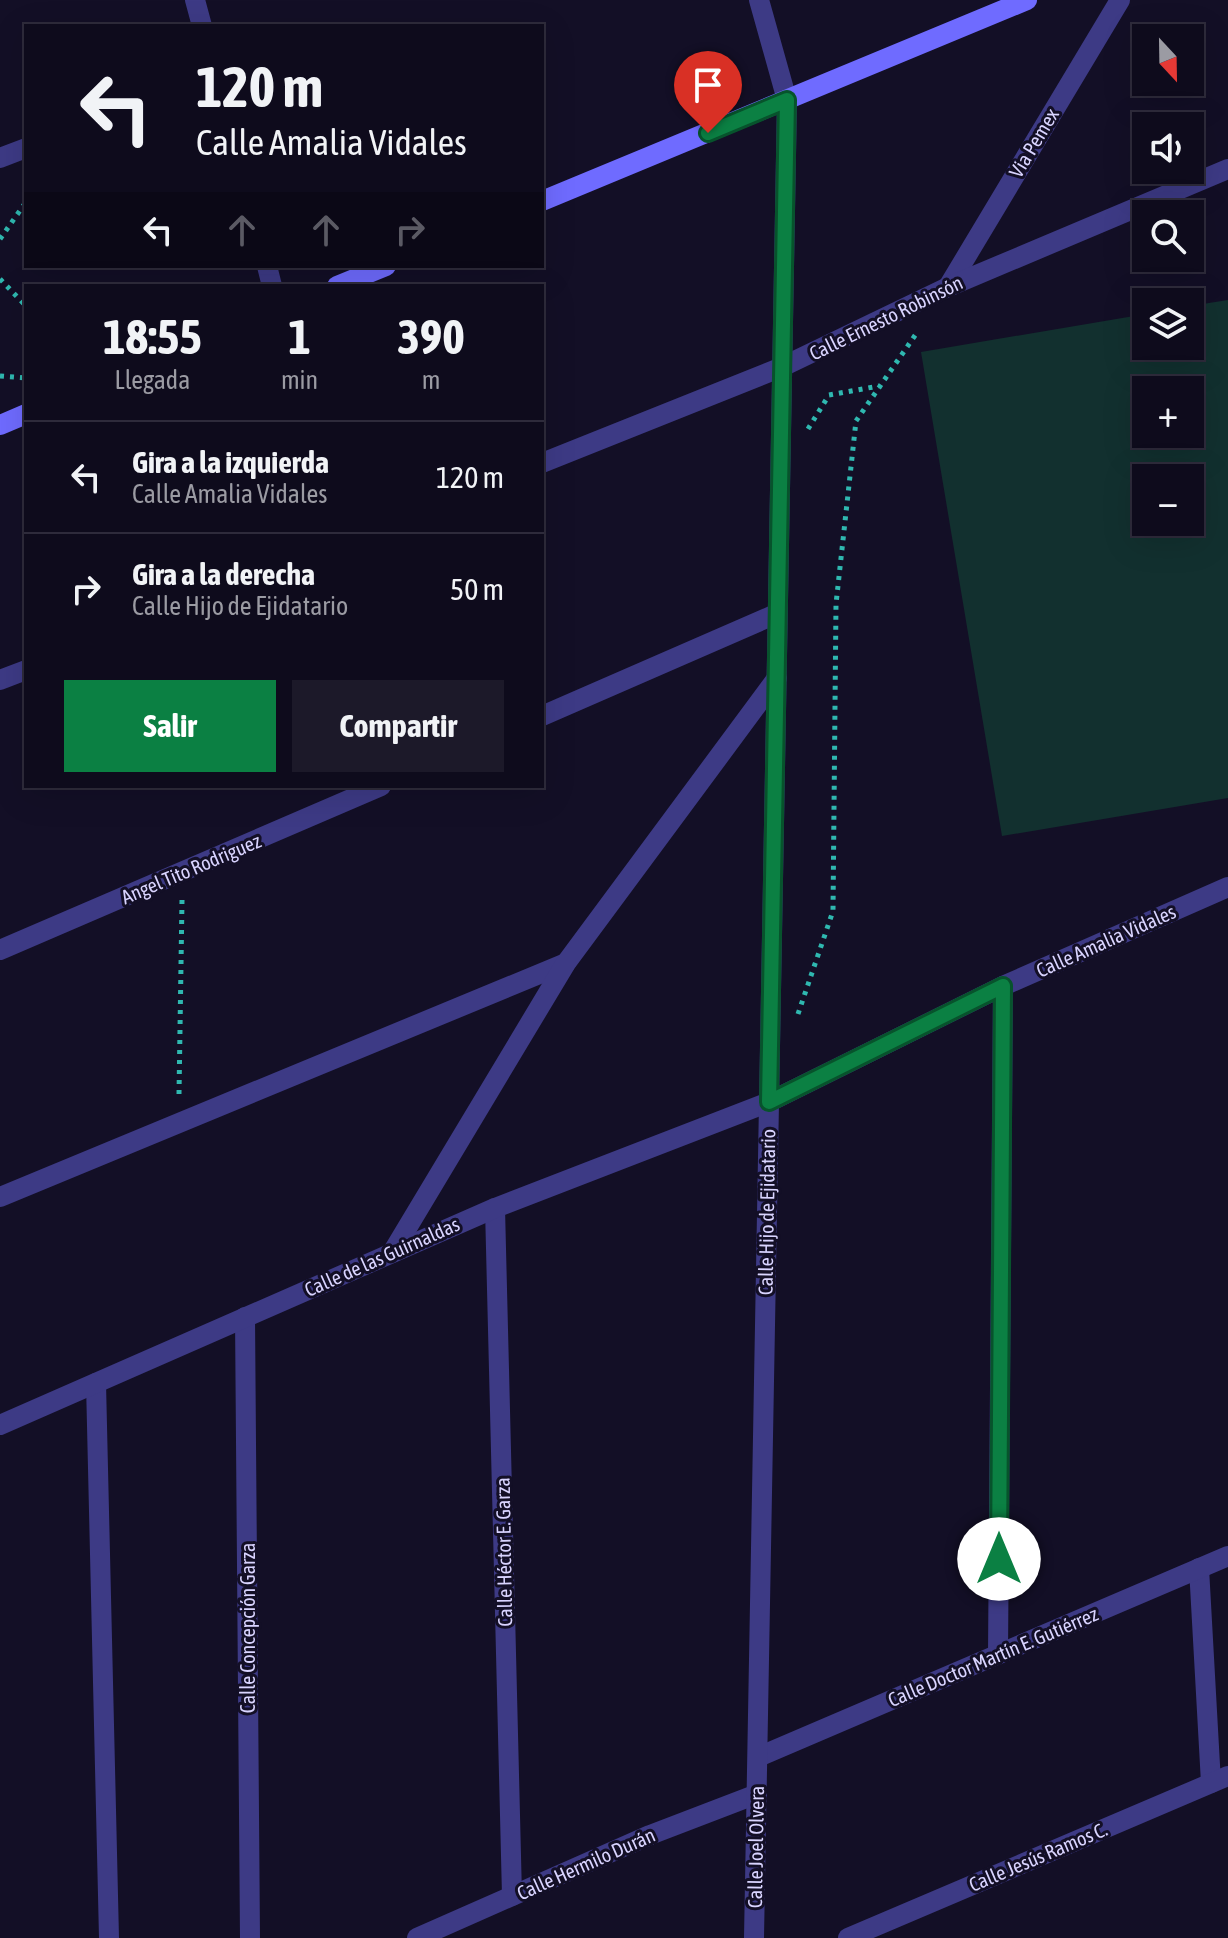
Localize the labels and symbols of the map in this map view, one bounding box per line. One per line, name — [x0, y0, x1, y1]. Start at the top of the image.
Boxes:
north arrow — [1132, 24, 1204, 96]
pin — [674, 51, 742, 133]
street label: Via Pemex — [1004, 104, 1063, 181]
street label: Calle Ernesto Robinsón — [805, 270, 966, 365]
street label: Angel Tito Rodriguez — [118, 829, 264, 908]
street label: Calle Amalia Vidales — [1032, 899, 1179, 982]
street label: Calle Hijo de Ejidatario — [754, 1129, 779, 1295]
street label: Calle de las Guirnaldas — [301, 1212, 463, 1301]
street label: Calle Héctor E. Garza — [491, 1477, 516, 1627]
position arrow — [957, 1517, 1041, 1601]
street label: Calle Concepción Garza — [236, 1543, 259, 1713]
street label: Calle Doctor Martín E. Gutiérrez — [884, 1602, 1101, 1711]
street label: Calle Joel Olvera — [743, 1786, 768, 1908]
street label: Calle Jesús Ramos C. — [965, 1817, 1110, 1896]
street label: Calle Hermilo Durán — [513, 1823, 658, 1904]

